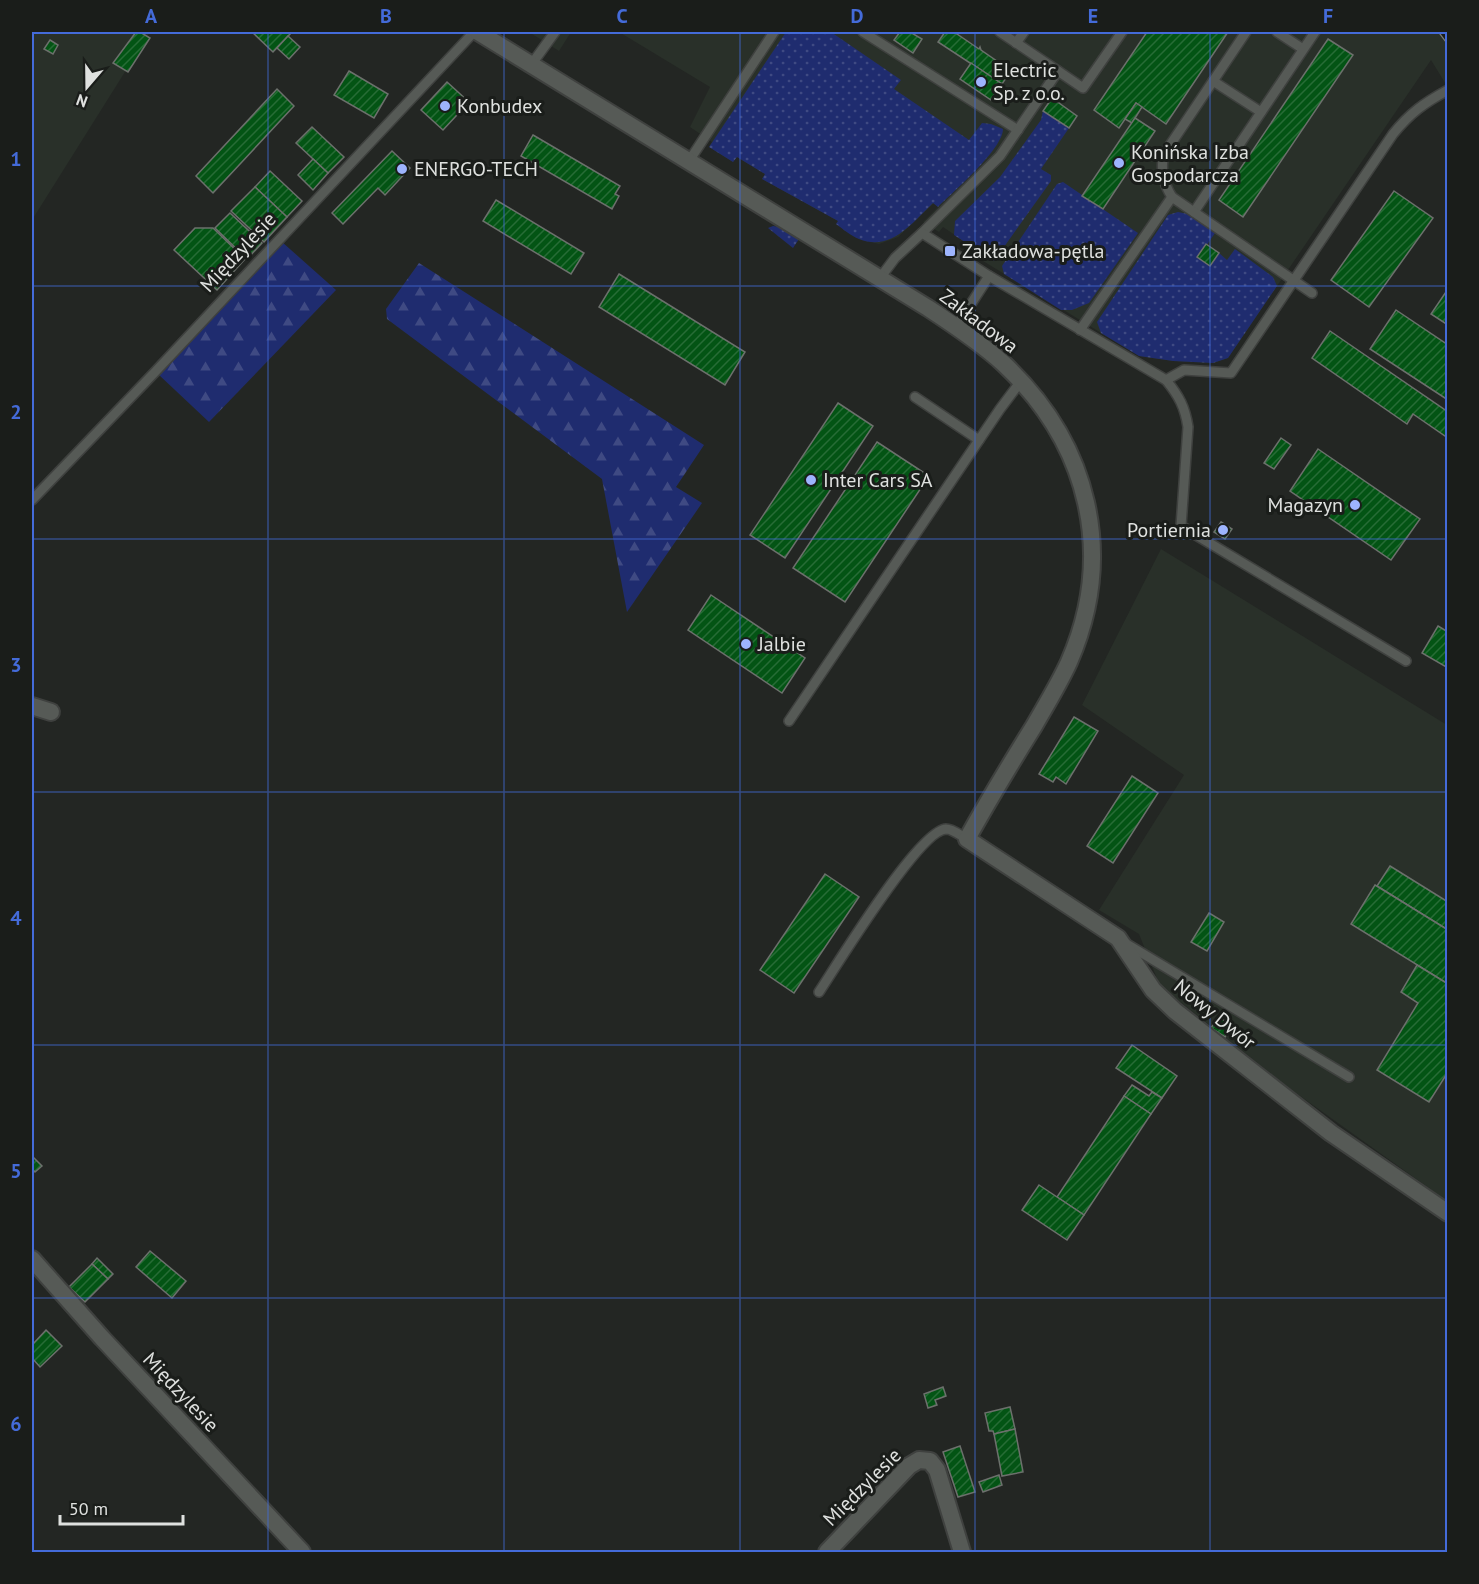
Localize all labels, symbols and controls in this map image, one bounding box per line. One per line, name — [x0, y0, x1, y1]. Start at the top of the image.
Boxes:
text: A — [145, 3, 158, 29]
text: B — [380, 3, 392, 29]
text: C — [616, 3, 628, 29]
text: D — [851, 3, 864, 29]
text: E — [1088, 3, 1098, 29]
text: F — [1323, 3, 1333, 29]
north arrow — [57, 57, 117, 117]
place label: Electric Sp. z o.o. — [993, 57, 1065, 106]
marker: Electric Sp. z o.o. — [974, 75, 988, 89]
text: N — [74, 90, 90, 112]
place label: Konbudex — [457, 93, 542, 119]
marker: Konbudex — [438, 99, 452, 113]
place label: Konińska Izba Gospodarcza — [1131, 139, 1249, 188]
text: 1 — [10, 146, 22, 172]
place label: ENERGO-TECH — [414, 156, 538, 182]
marker: Konińska Izba Gospodarcza — [1112, 156, 1126, 170]
marker: ENERGO-TECH — [395, 162, 409, 176]
street label: Międzylesie — [194, 207, 282, 297]
place label: Zakładowa-pętla — [962, 238, 1104, 264]
marker: Zakładowa-pętla — [943, 244, 957, 258]
street label: Zakładowa — [935, 283, 1023, 359]
text: 2 — [10, 399, 22, 425]
place label: Inter Cars SA — [823, 467, 933, 493]
marker: Inter Cars SA — [804, 473, 818, 487]
place label: Magazyn — [1268, 492, 1343, 518]
marker: Magazyn — [1348, 498, 1362, 512]
place label: Portiernia — [1127, 517, 1211, 543]
marker: Portiernia — [1216, 523, 1230, 537]
place label: Jalbie — [757, 631, 806, 657]
marker: Jalbie — [739, 637, 753, 651]
text: 3 — [10, 652, 22, 678]
text: 4 — [10, 905, 22, 931]
street label: Nowy Dwór — [1169, 973, 1261, 1055]
text: 5 — [10, 1158, 22, 1184]
street label: Międzylesie — [137, 1347, 225, 1437]
text: 6 — [10, 1411, 22, 1437]
street label: Międzylesie — [817, 1442, 907, 1532]
scale bar — [60, 1488, 183, 1526]
text: 50 m — [69, 1497, 108, 1520]

